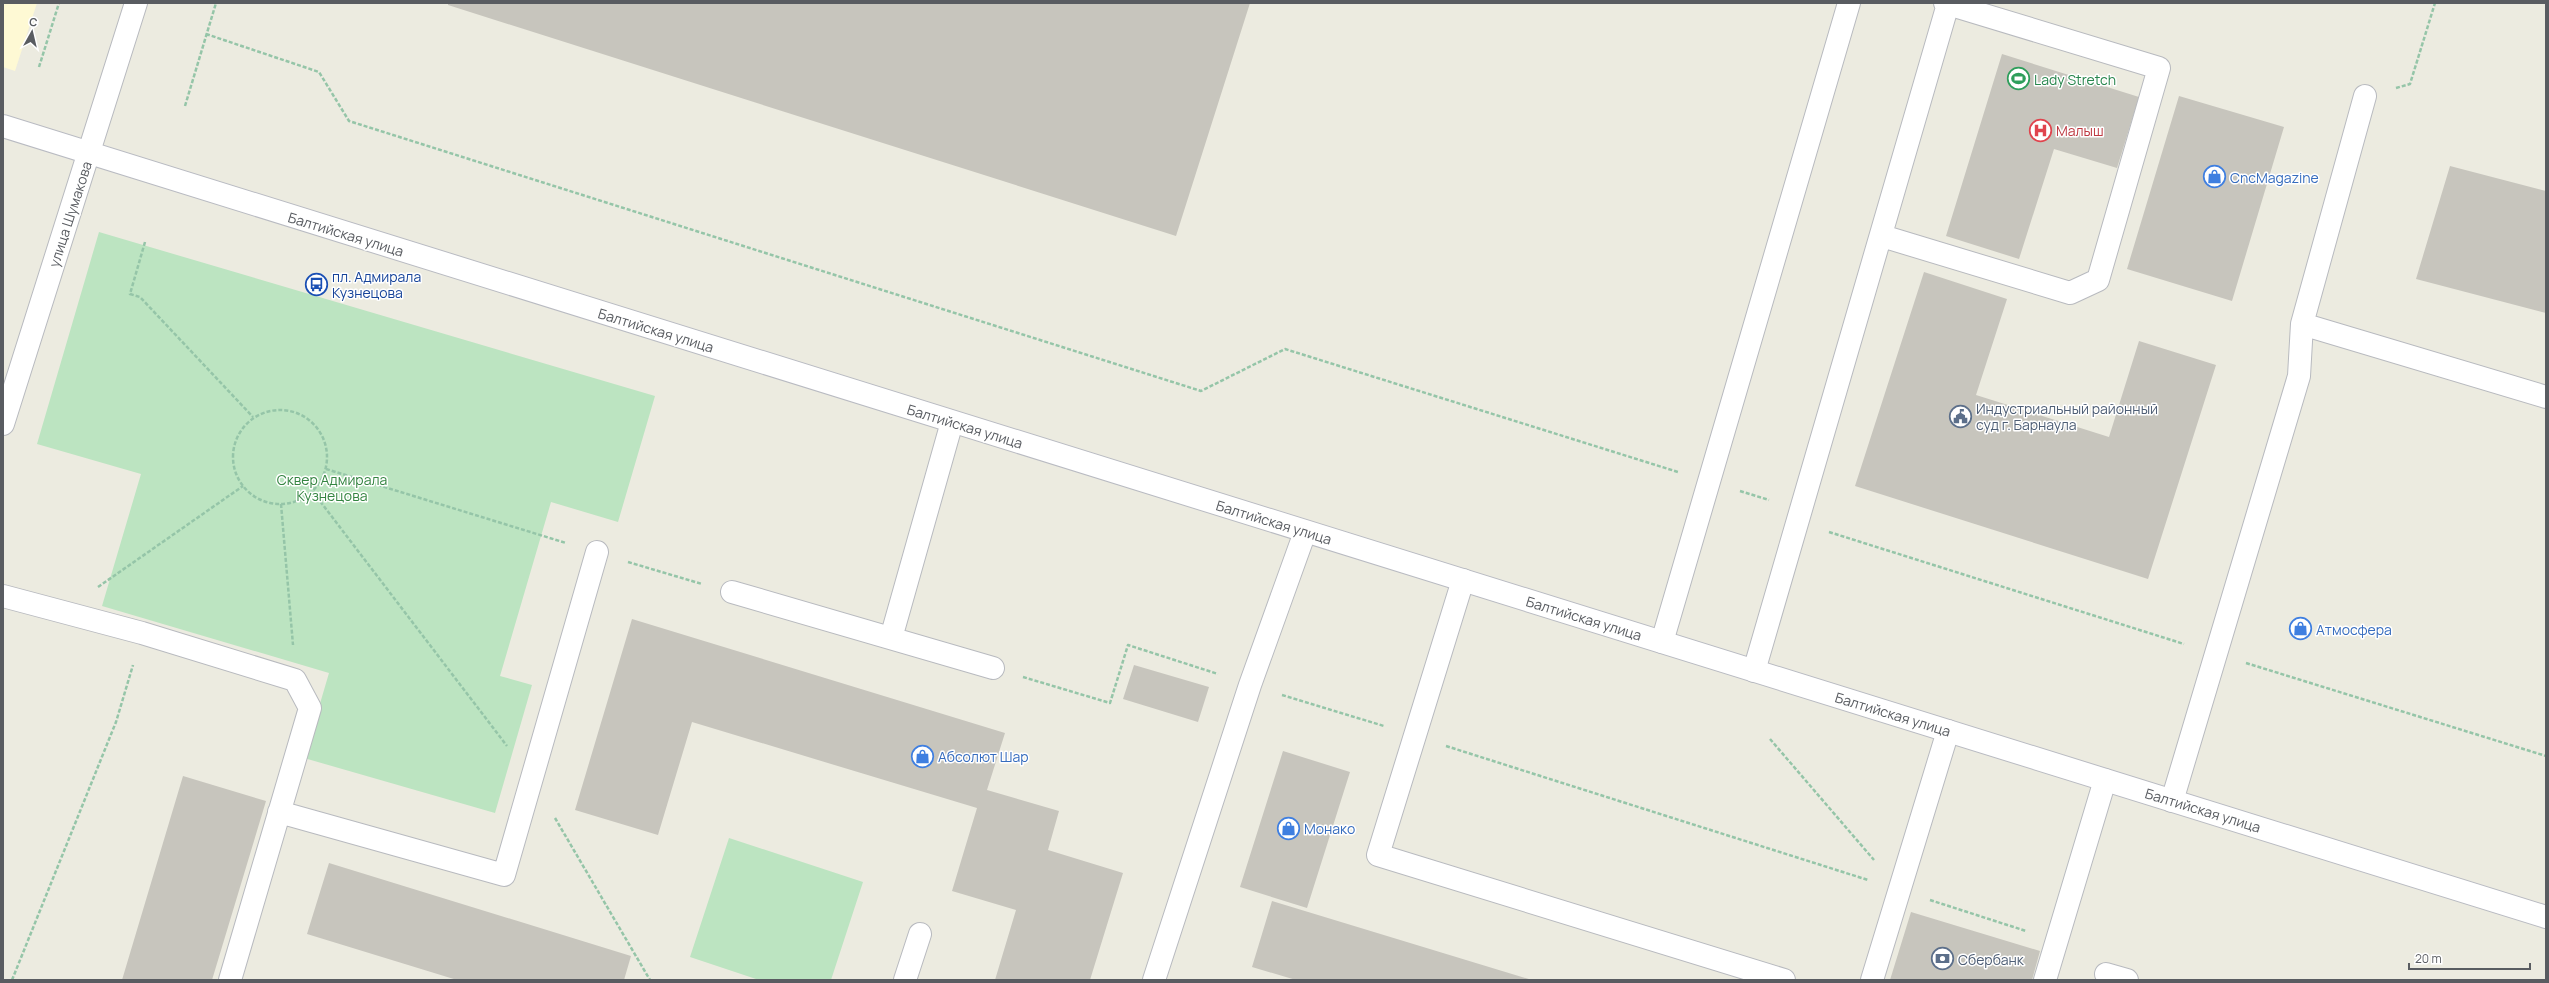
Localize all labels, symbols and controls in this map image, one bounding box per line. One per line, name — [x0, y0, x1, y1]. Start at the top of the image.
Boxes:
north arrow — [12, 12, 52, 52]
text: С — [28, 14, 39, 30]
sports icon: Lady Stretch — [2005, 66, 2031, 92]
place label: Lady Stretch — [2034, 70, 2116, 89]
hospital icon: Малыш — [2027, 117, 2053, 143]
place label: Малыш — [2056, 121, 2104, 140]
street label: улица Шумакова — [44, 159, 96, 269]
shop icon: CncMagazine — [2202, 164, 2228, 190]
place label: CncMagazine — [2230, 168, 2319, 187]
street label: Балтийская улица — [286, 207, 406, 261]
place label: пл. Адмирала Кузнецова — [332, 267, 421, 302]
bus stop icon: пл. Адмирала Кузнецова — [304, 271, 330, 297]
street label: Балтийская улица — [596, 303, 716, 357]
street label: Балтийская улица — [905, 399, 1025, 453]
place label: Индустриальный районный суд г. Барнаула — [1976, 399, 2158, 434]
public building icon: Индустриальный районный суд г. Барнаула — [1947, 403, 1973, 429]
park label: Сквер Адмирала Кузнецова — [277, 470, 387, 505]
street label: Балтийская улица — [1214, 495, 1334, 549]
street label: Балтийская улица — [1524, 591, 1644, 645]
shop icon: Атмосфера — [2288, 616, 2314, 642]
place label: Атмосфера — [2316, 620, 2392, 639]
street label: Балтийская улица — [1833, 687, 1953, 741]
shop icon: Абсолют Шар — [909, 743, 935, 769]
place label: Абсолют Шар — [938, 747, 1028, 766]
street label: Балтийская улица — [2143, 783, 2263, 837]
shop icon: Монако — [1276, 815, 1302, 841]
place label: Монако — [1304, 819, 1355, 838]
scale bar — [2409, 945, 2530, 971]
bank icon: Сбербанк — [1929, 946, 1955, 972]
place label: Сбербанк — [1958, 950, 2025, 969]
text: 20 m — [2415, 950, 2442, 967]

